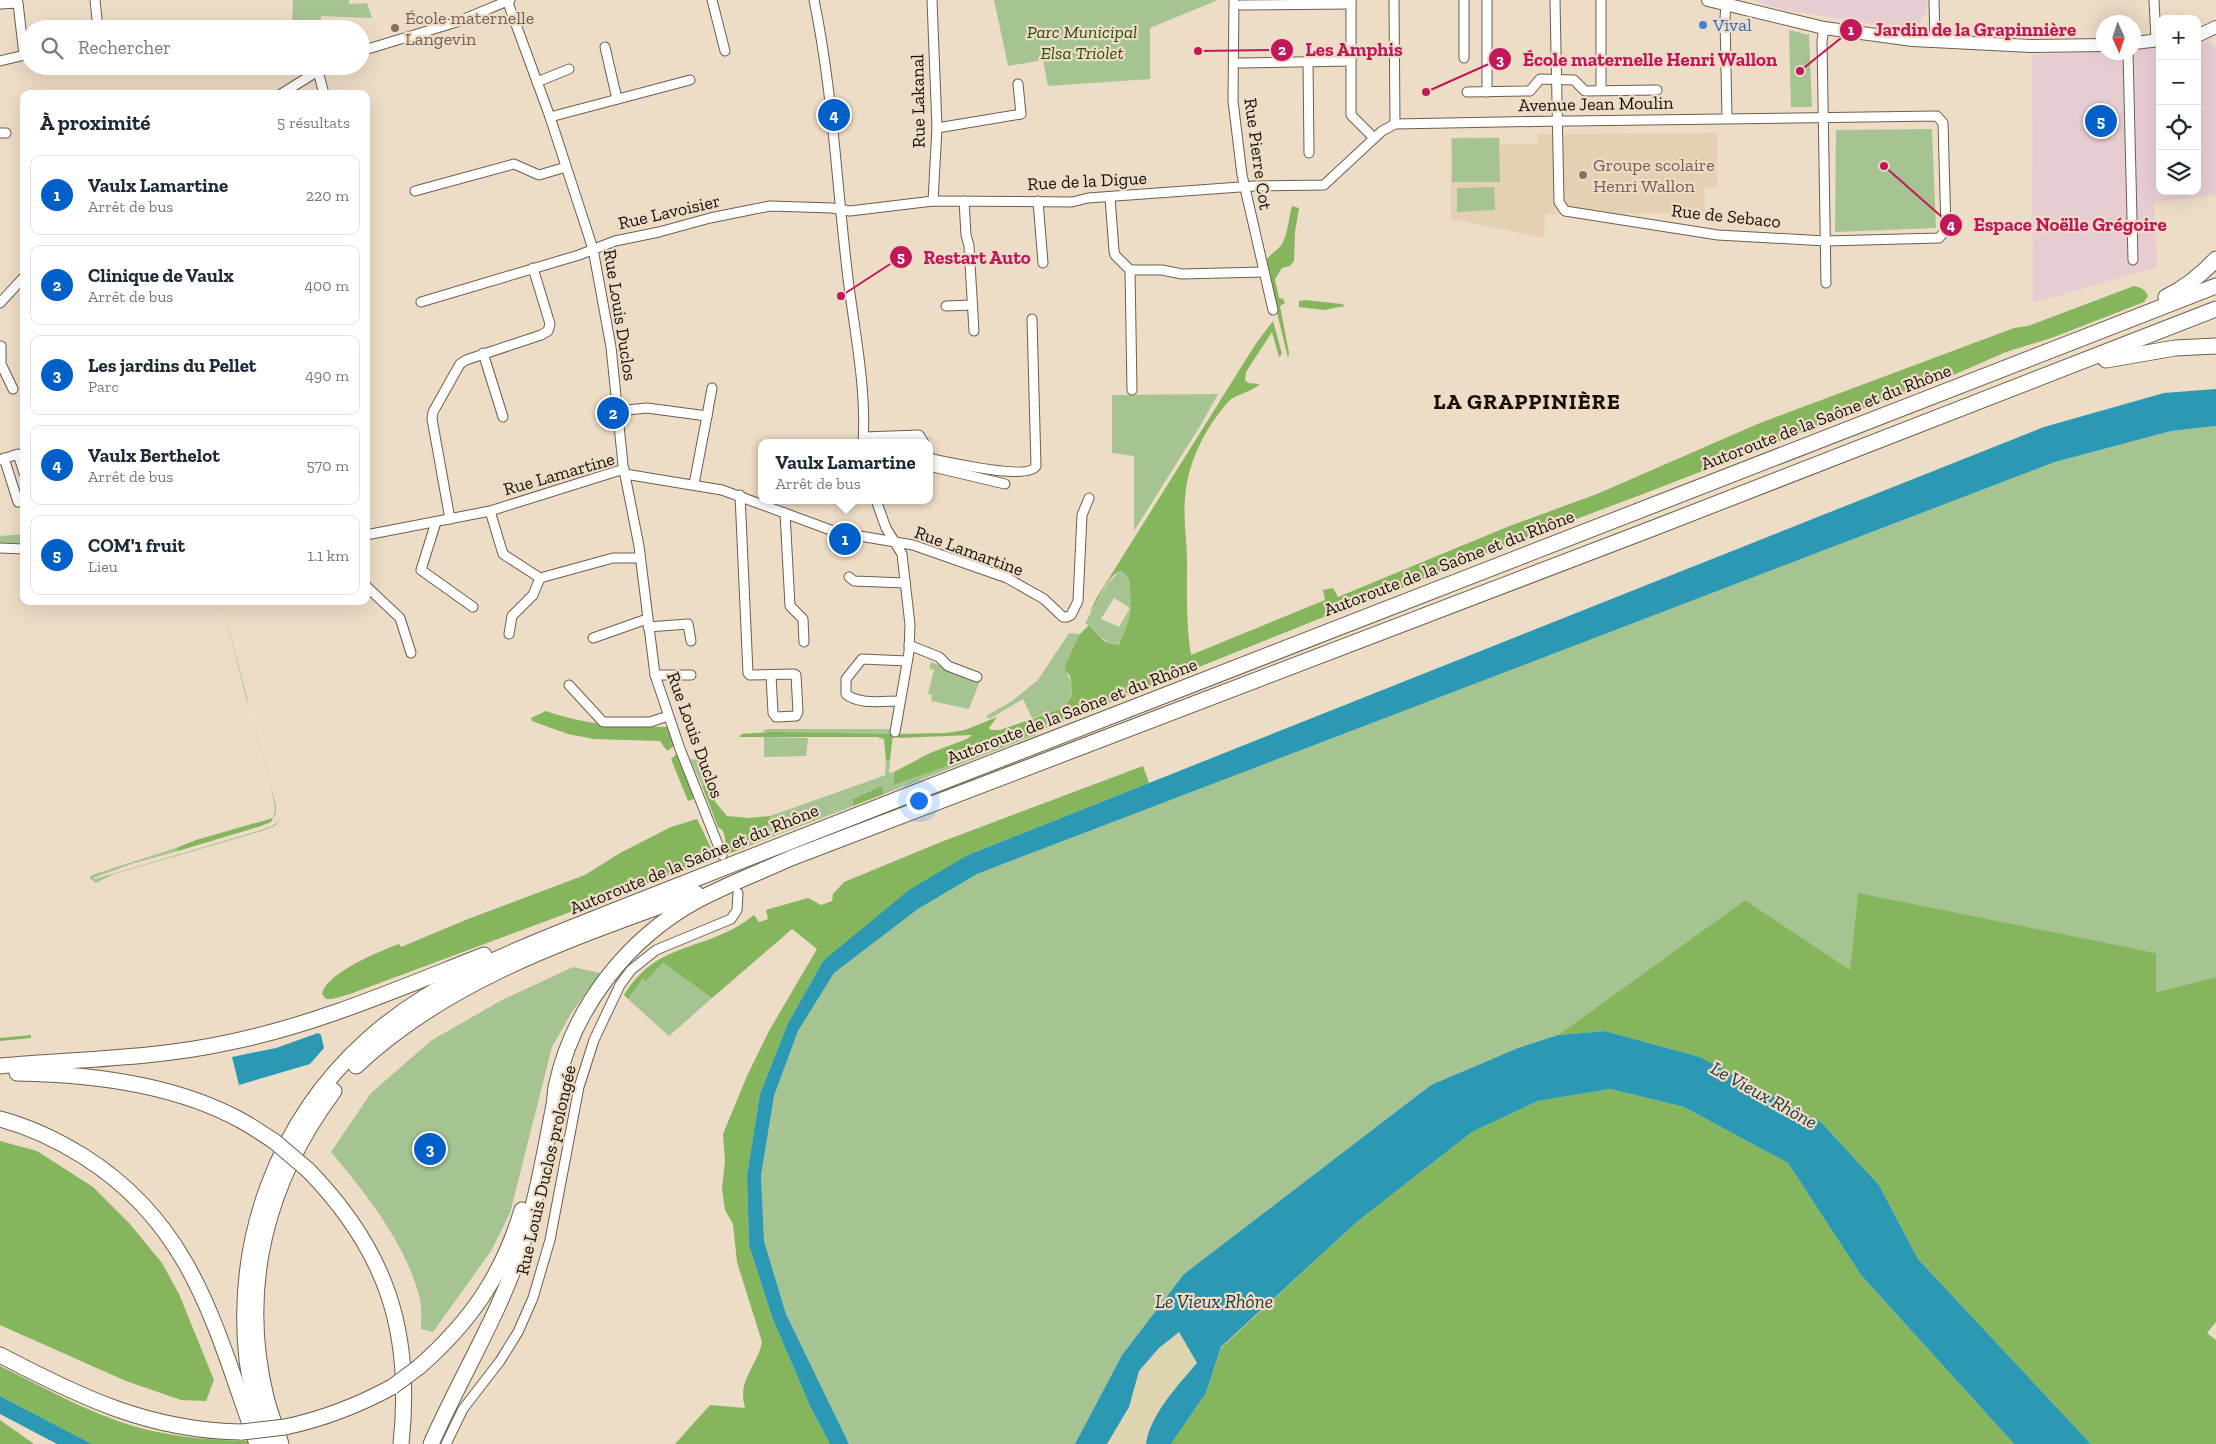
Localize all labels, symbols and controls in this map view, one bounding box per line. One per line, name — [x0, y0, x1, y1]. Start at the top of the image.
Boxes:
place label: École maternelle Langevin — [405, 7, 534, 50]
callout: Jardin de la Grapinnière — [1839, 13, 2087, 47]
place label: Vival — [1712, 14, 1752, 36]
north arrow — [2096, 15, 2141, 60]
map controls — [2156, 15, 2201, 195]
button: + — [2156, 15, 2201, 60]
text: Jardin de la Grapinnière — [1874, 18, 2076, 41]
marker: Vival — [1697, 19, 1709, 31]
search box — [20, 20, 370, 75]
park label: Parc Municipal Elsa Triolet — [1027, 21, 1137, 64]
text: 1 — [1848, 21, 1854, 39]
marker: École maternelle Langevin — [389, 22, 401, 34]
callout: Les Amphis — [1270, 33, 1413, 67]
icon: search — [38, 34, 66, 62]
text: Rechercher — [78, 36, 171, 59]
text: Les Amphis — [1305, 38, 1403, 61]
text: 2 — [1278, 41, 1286, 59]
callout: École maternelle Henri Wallon — [1487, 42, 1788, 76]
text: École maternelle Henri Wallon — [1523, 48, 1778, 71]
text: 3 — [1496, 51, 1504, 69]
street label: Rue Lakanal — [906, 54, 930, 148]
button: − — [2156, 60, 2201, 105]
street label: Avenue Jean Moulin — [1518, 92, 1674, 116]
pin: 4 — [818, 96, 850, 134]
street label: Rue Pierre Cot — [1239, 97, 1277, 212]
pin: 5 — [2085, 102, 2117, 140]
button: locate — [2156, 105, 2201, 150]
text: À proximité — [40, 110, 150, 135]
text: 5 résultats — [277, 113, 350, 132]
button: layers — [2156, 150, 2201, 195]
place label: Groupe scolaire Henri Wallon — [1593, 154, 1715, 197]
street label: Rue de la Digue — [1027, 167, 1147, 195]
marker: Groupe scolaire Henri Wallon — [1577, 169, 1589, 181]
text: Vaulx Lamartine — [88, 174, 228, 197]
text: 1 — [54, 186, 60, 205]
text: 220 m — [306, 186, 349, 205]
street label: Rue Lavoisier — [616, 190, 722, 234]
text: Arrêt de bus — [88, 197, 173, 216]
street label: Rue de Sebaco — [1670, 199, 1782, 233]
callout: Espace Noëlle Grégoire — [1939, 208, 2177, 242]
text: Espace Noëlle Grégoire — [1973, 213, 2167, 236]
text: 4 — [1947, 216, 1956, 234]
callout: Restart Auto — [888, 240, 1041, 274]
text: Restart Auto — [923, 246, 1031, 269]
street label: Rue Louis Duclos — [599, 248, 641, 382]
text: 5 — [897, 248, 905, 266]
text: Clinique de Vaulx — [88, 264, 234, 287]
text: 2 — [53, 276, 61, 295]
text: 400 m — [305, 276, 349, 295]
text: Arrêt de bus — [88, 287, 173, 306]
text: Les jardins du Pellet — [88, 354, 256, 377]
street label: Autoroute de la Saône et du Rhône — [1698, 359, 1954, 475]
text: 3 — [53, 366, 61, 385]
text: 490 m — [305, 366, 349, 385]
text: Parc — [88, 377, 119, 396]
district label: LA GRAPPINIÈRE — [1433, 388, 1621, 415]
pin: 2 — [597, 394, 629, 432]
popup — [758, 439, 933, 504]
text: Vaulx Berthelot — [88, 444, 220, 467]
street label: Rue Lamartine — [501, 448, 617, 500]
text: Vaulx Lamartine — [775, 451, 916, 474]
text: 4 — [52, 456, 62, 475]
text: 570 m — [307, 456, 349, 475]
text: Arrêt de bus — [88, 467, 173, 486]
text: Arrêt de bus — [775, 474, 861, 493]
street label: Autoroute de la Saône et du Rhône — [1321, 505, 1577, 621]
pin: 1 — [829, 520, 861, 558]
street label: Rue Lamartine — [911, 521, 1027, 581]
text: COM'1 fruit — [88, 534, 185, 557]
text: 5 — [53, 546, 61, 565]
text: 1.1 km — [308, 546, 349, 565]
text: Lieu — [88, 557, 118, 576]
street label: Autoroute de la Saône et du Rhône — [944, 653, 1200, 769]
street label: Rue Louis Duclos — [662, 669, 728, 801]
your location — [906, 788, 932, 814]
street label: Autoroute de la Saône et du Rhône — [566, 799, 822, 919]
water label: Le Vieux Rhône — [1707, 1056, 1821, 1134]
street label: Rue Louis Duclos prolongée — [511, 1063, 581, 1277]
pin: 3 — [414, 1130, 446, 1168]
water label: Le Vieux Rhône — [1155, 1290, 1273, 1313]

